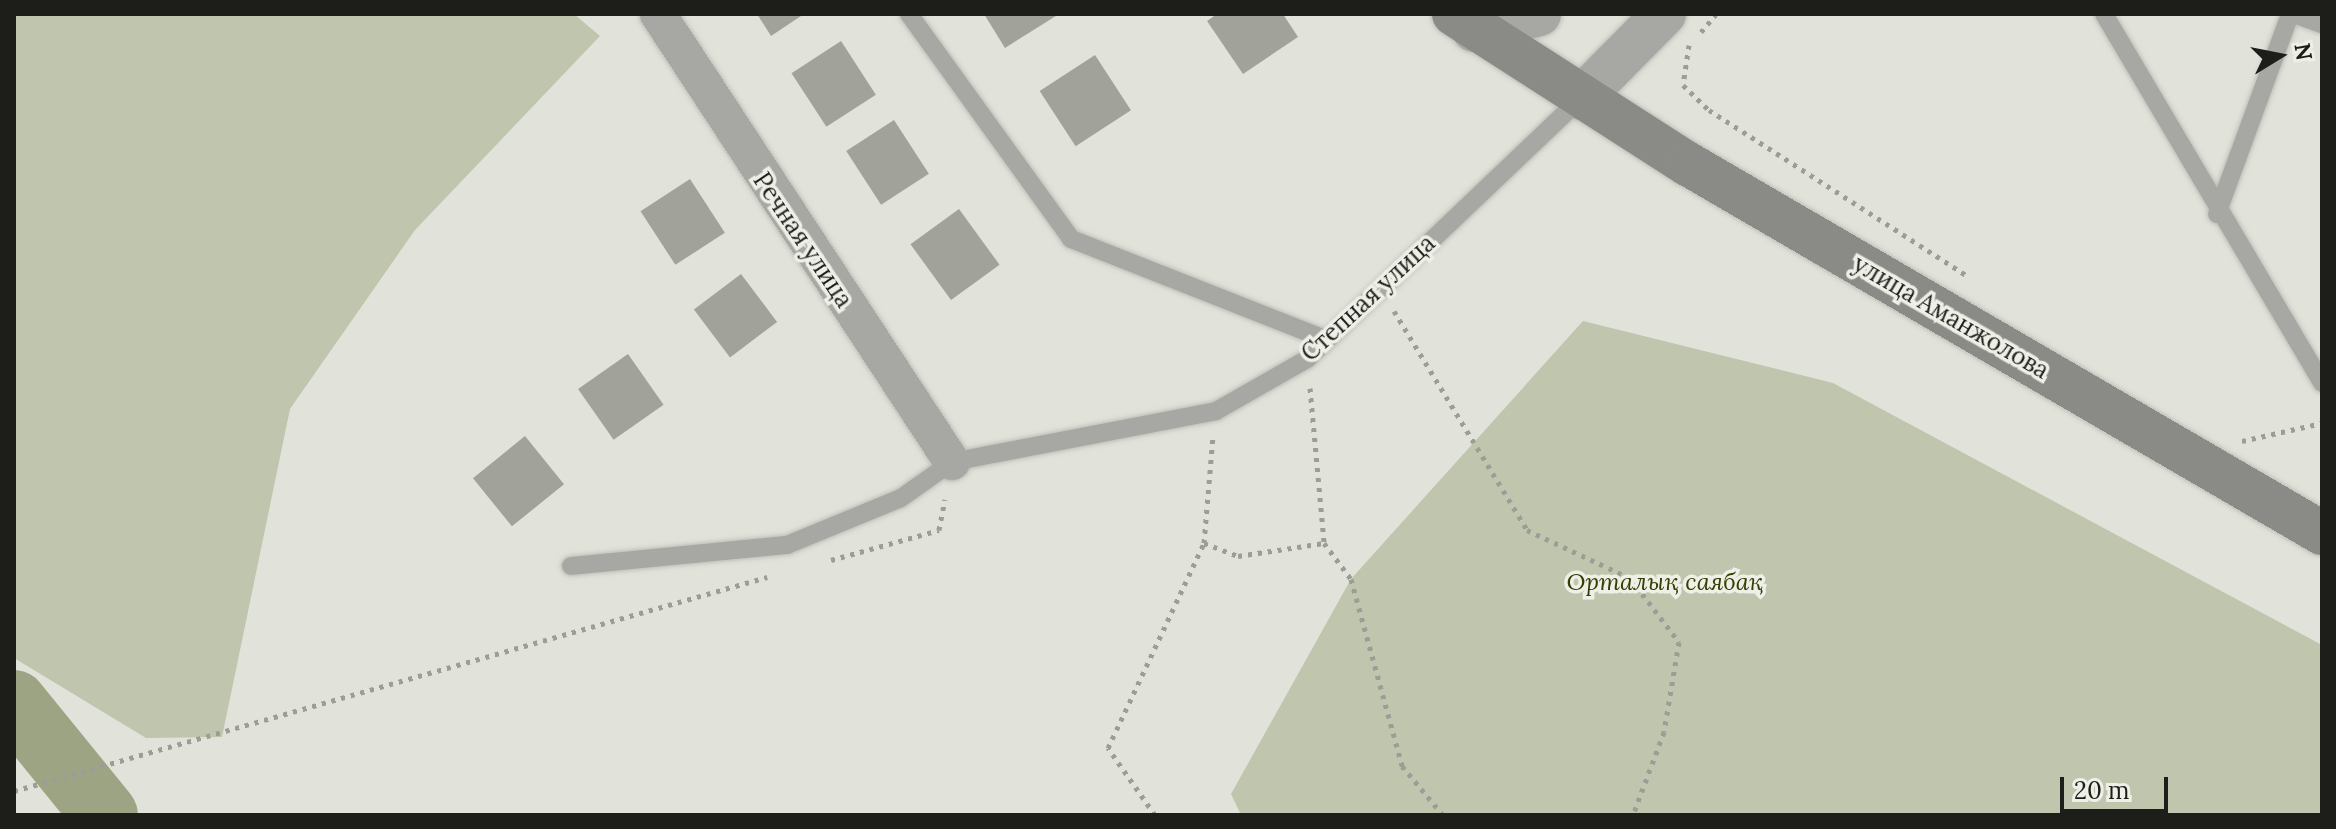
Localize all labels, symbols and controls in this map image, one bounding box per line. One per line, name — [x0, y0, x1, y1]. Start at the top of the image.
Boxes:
north arrow — [2240, 16, 2320, 96]
text: N — [2288, 41, 2319, 63]
street label: Речная улица — [747, 167, 859, 313]
street label: Степная улица — [1295, 229, 1441, 367]
street label: улица Аманжолова — [1848, 249, 2054, 385]
park label: Орталық саябақ — [1566, 568, 1764, 596]
scale bar — [2064, 761, 2172, 811]
text: 20 m — [2074, 775, 2130, 806]

